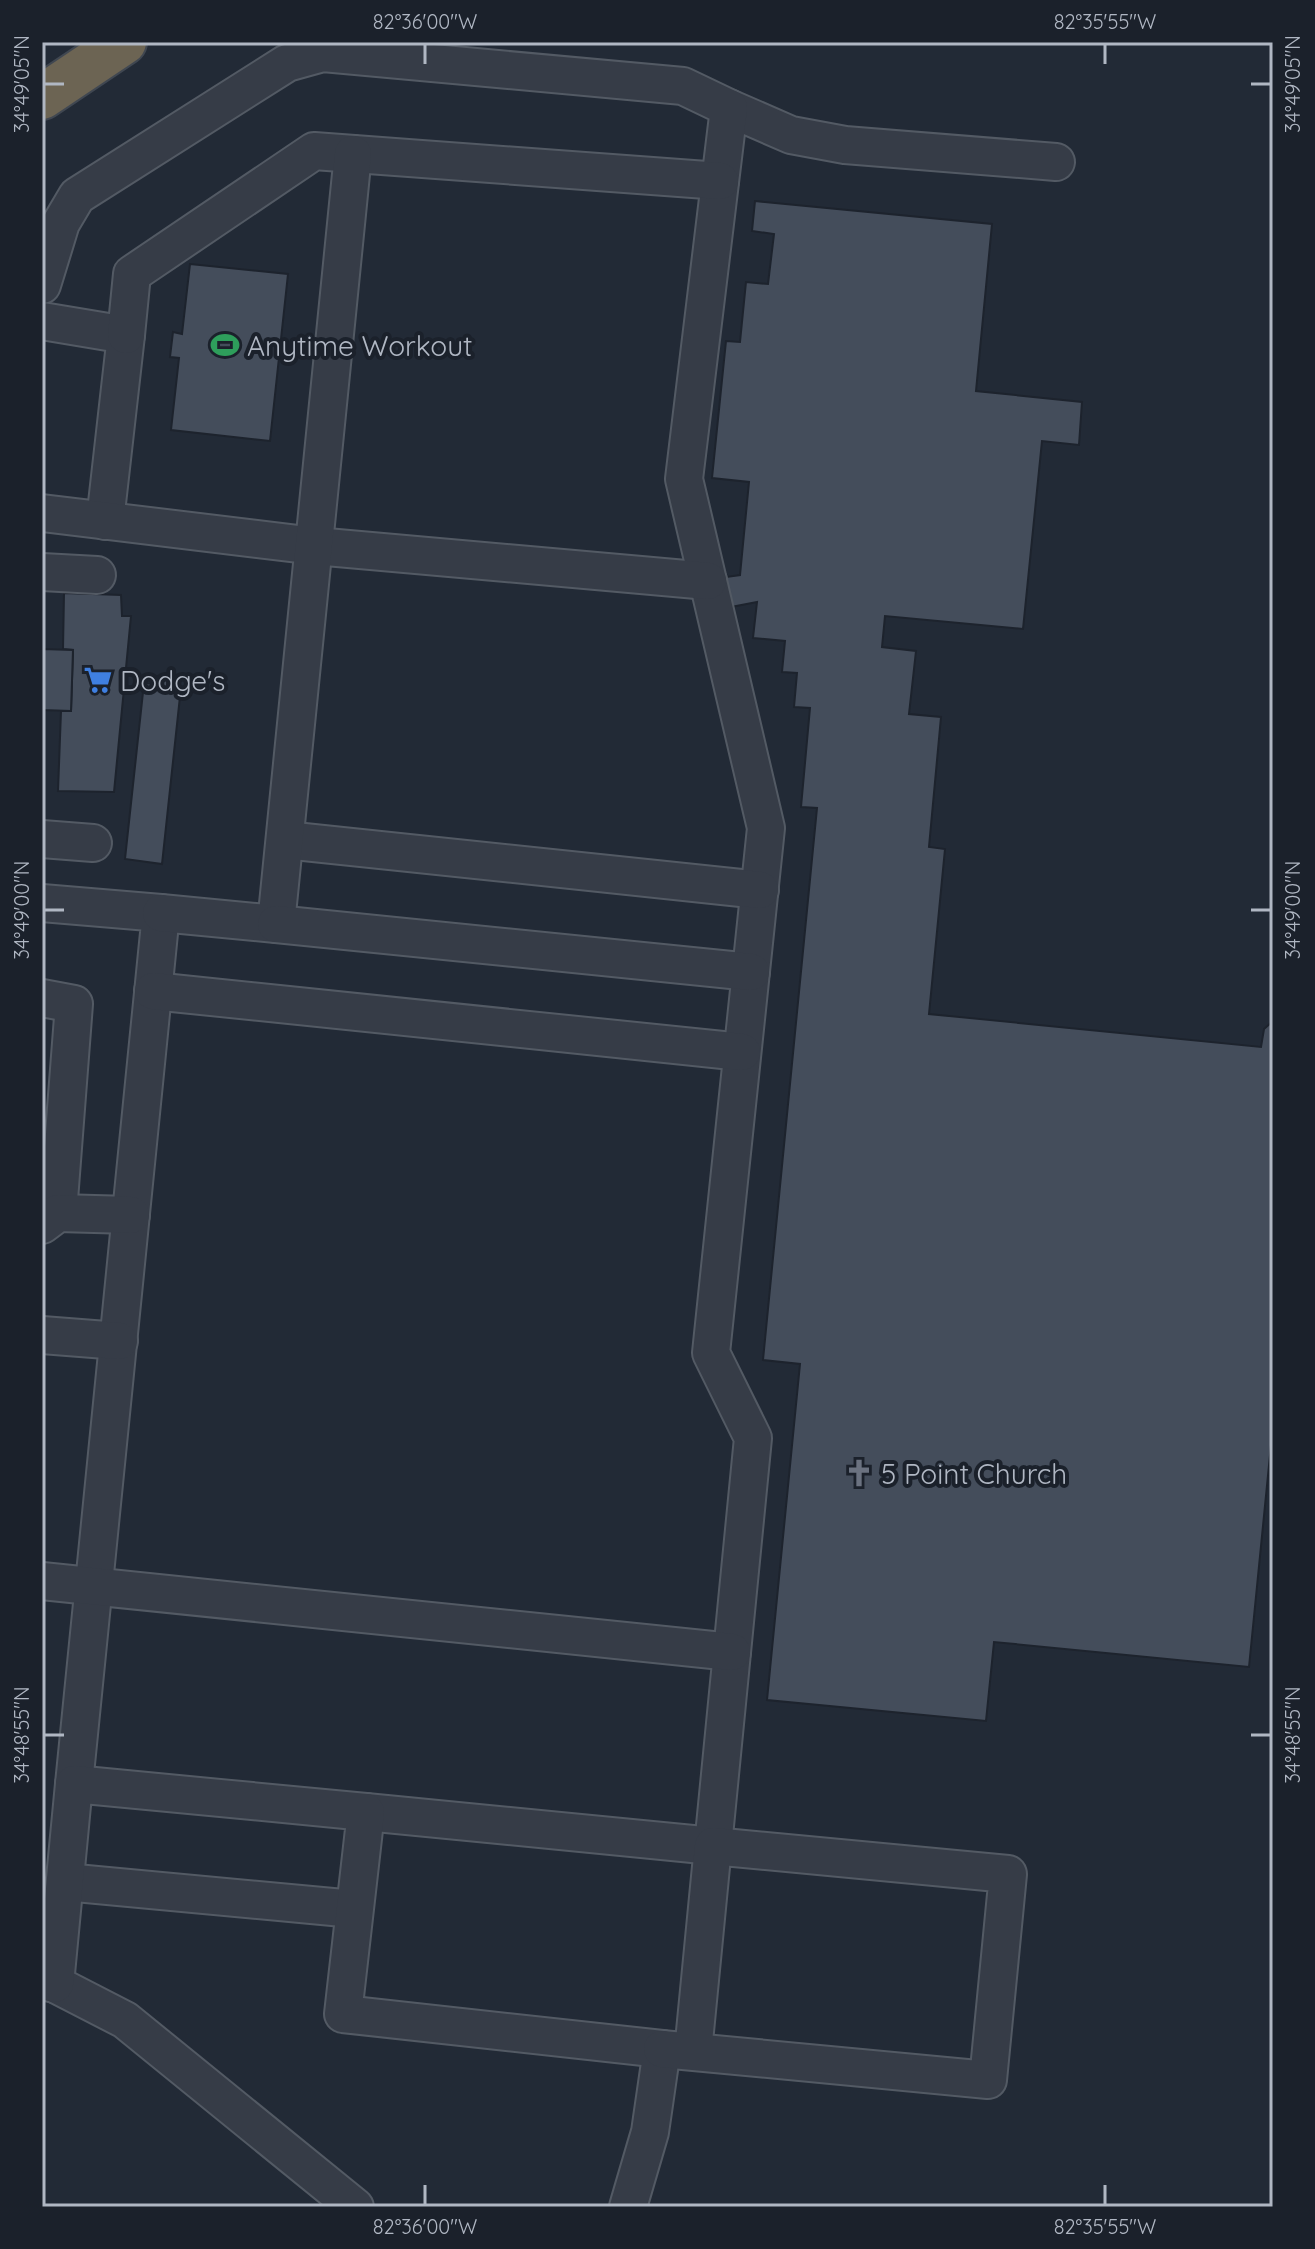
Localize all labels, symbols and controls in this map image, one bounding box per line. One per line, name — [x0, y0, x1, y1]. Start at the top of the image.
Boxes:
text: 82°36'00"W — [373, 9, 477, 34]
text: 82°35'55"W — [1054, 9, 1156, 34]
text: 34°49'05"N — [9, 35, 34, 133]
text: 34°49'05"N — [1280, 35, 1305, 133]
place label: Anytime Workout — [247, 328, 473, 363]
sports icon: Anytime Workout — [210, 330, 240, 360]
place label: Dodge's — [120, 663, 226, 698]
supermarket icon: Dodge's — [83, 665, 113, 695]
text: 34°49'00"N — [9, 861, 34, 959]
text: 34°49'00"N — [1280, 861, 1305, 959]
place label: 5 Point Church — [881, 1456, 1067, 1491]
church icon: 5 Point Church — [844, 1458, 874, 1488]
text: 34°48'55"N — [9, 1687, 34, 1783]
text: 34°48'55"N — [1280, 1687, 1305, 1783]
text: 82°36'00"W — [373, 2214, 477, 2239]
text: 82°35'55"W — [1054, 2214, 1156, 2239]

